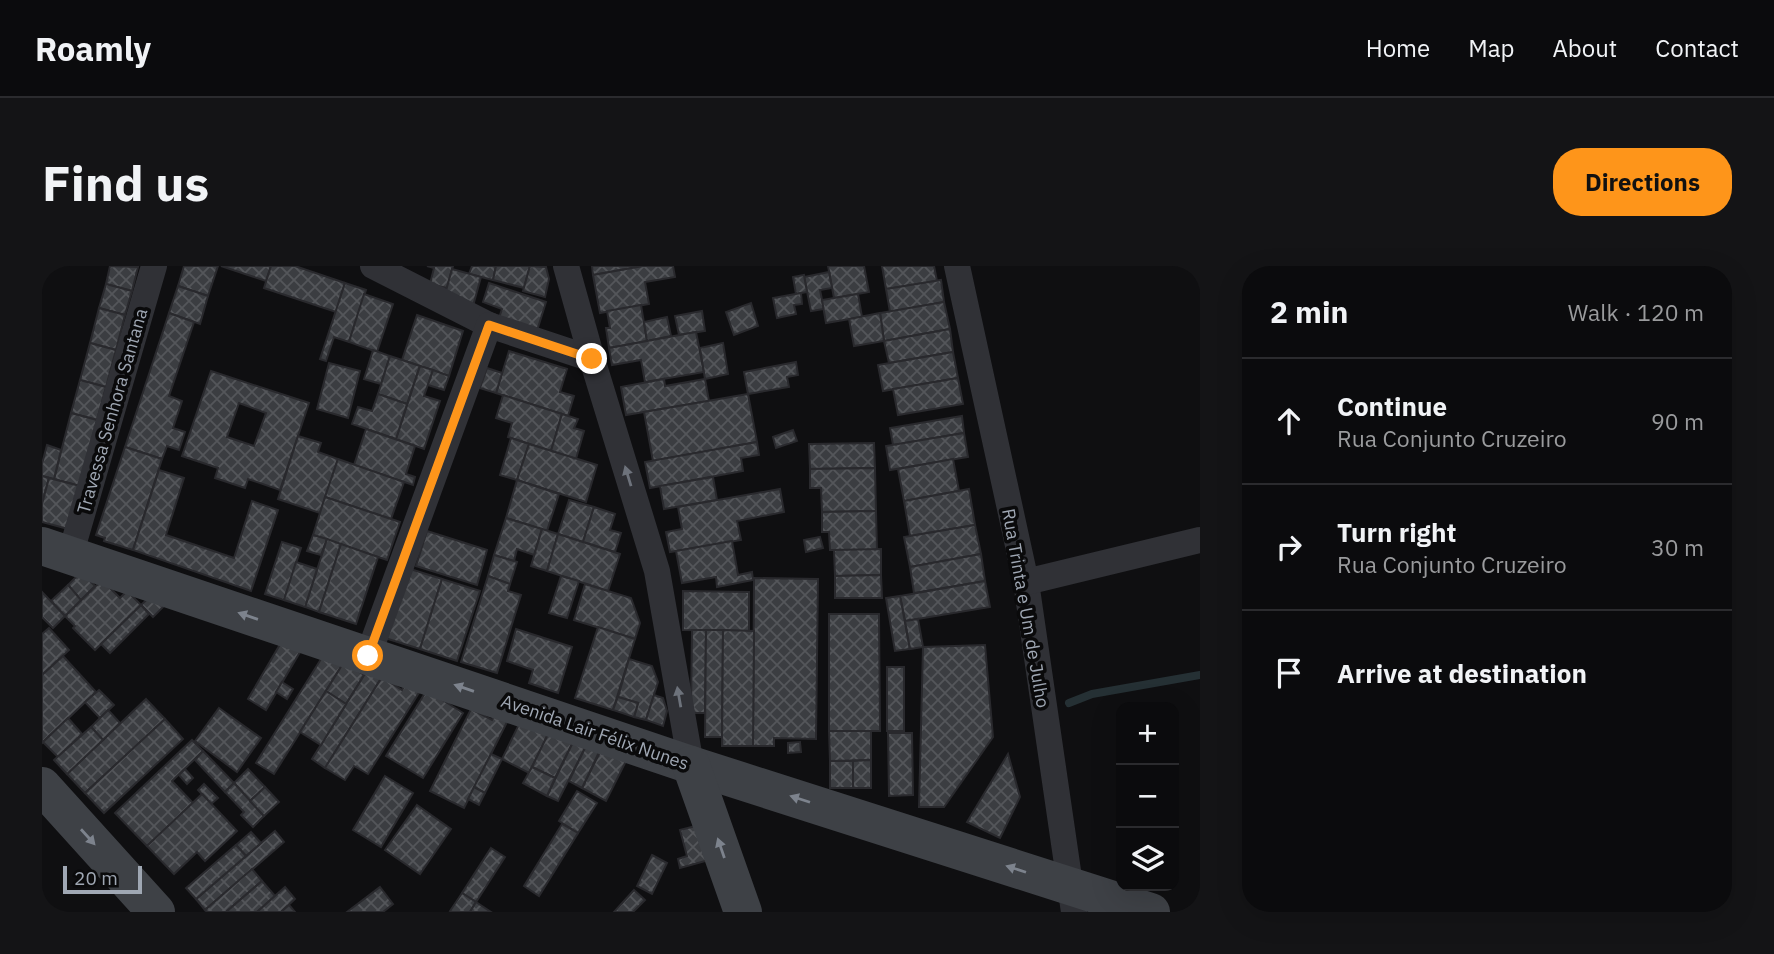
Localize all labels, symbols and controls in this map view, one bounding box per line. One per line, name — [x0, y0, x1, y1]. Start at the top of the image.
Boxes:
text: Roamly — [35, 27, 151, 70]
text: Home — [1366, 32, 1430, 64]
text: Map — [1468, 32, 1514, 64]
text: About — [1552, 32, 1617, 64]
text: Contact — [1655, 32, 1739, 64]
button: Directions — [1553, 148, 1732, 216]
text: Find us — [42, 151, 209, 214]
text: 2 min — [1270, 292, 1348, 331]
text: Walk · 120 m — [1568, 297, 1704, 327]
street label: Travessa Senhora Santana — [72, 305, 152, 516]
route end — [576, 343, 607, 374]
text: Continue — [1337, 389, 1447, 423]
icon: ahead — [1270, 402, 1308, 440]
text: 90 m — [1651, 406, 1704, 436]
text: Rua Conjunto Cruzeiro — [1337, 423, 1567, 453]
one-way arrow — [622, 465, 633, 486]
street label: Rua Trinta e Um de Julho — [997, 506, 1055, 710]
text: Turn right — [1337, 515, 1456, 549]
icon: right — [1270, 528, 1308, 566]
text: 30 m — [1651, 532, 1704, 562]
text: Rua Conjunto Cruzeiro — [1337, 549, 1567, 579]
one-way arrow — [238, 610, 259, 621]
route start — [352, 640, 383, 671]
icon: arrive — [1270, 654, 1308, 692]
text: Arrive at destination — [1337, 656, 1587, 690]
one-way arrow — [453, 682, 474, 693]
one-way arrow — [674, 686, 685, 708]
street label: Avenida Lair Félix Nunes — [498, 689, 692, 775]
map controls — [1116, 702, 1179, 891]
button: + — [1116, 702, 1179, 765]
button: − — [1116, 765, 1179, 828]
one-way arrow — [789, 793, 810, 804]
one-way arrow — [80, 828, 96, 846]
button: layers — [1116, 828, 1179, 891]
one-way arrow — [715, 837, 726, 858]
scale bar — [63, 863, 142, 895]
one-way arrow — [1006, 863, 1027, 873]
text: 20 m — [74, 866, 118, 890]

